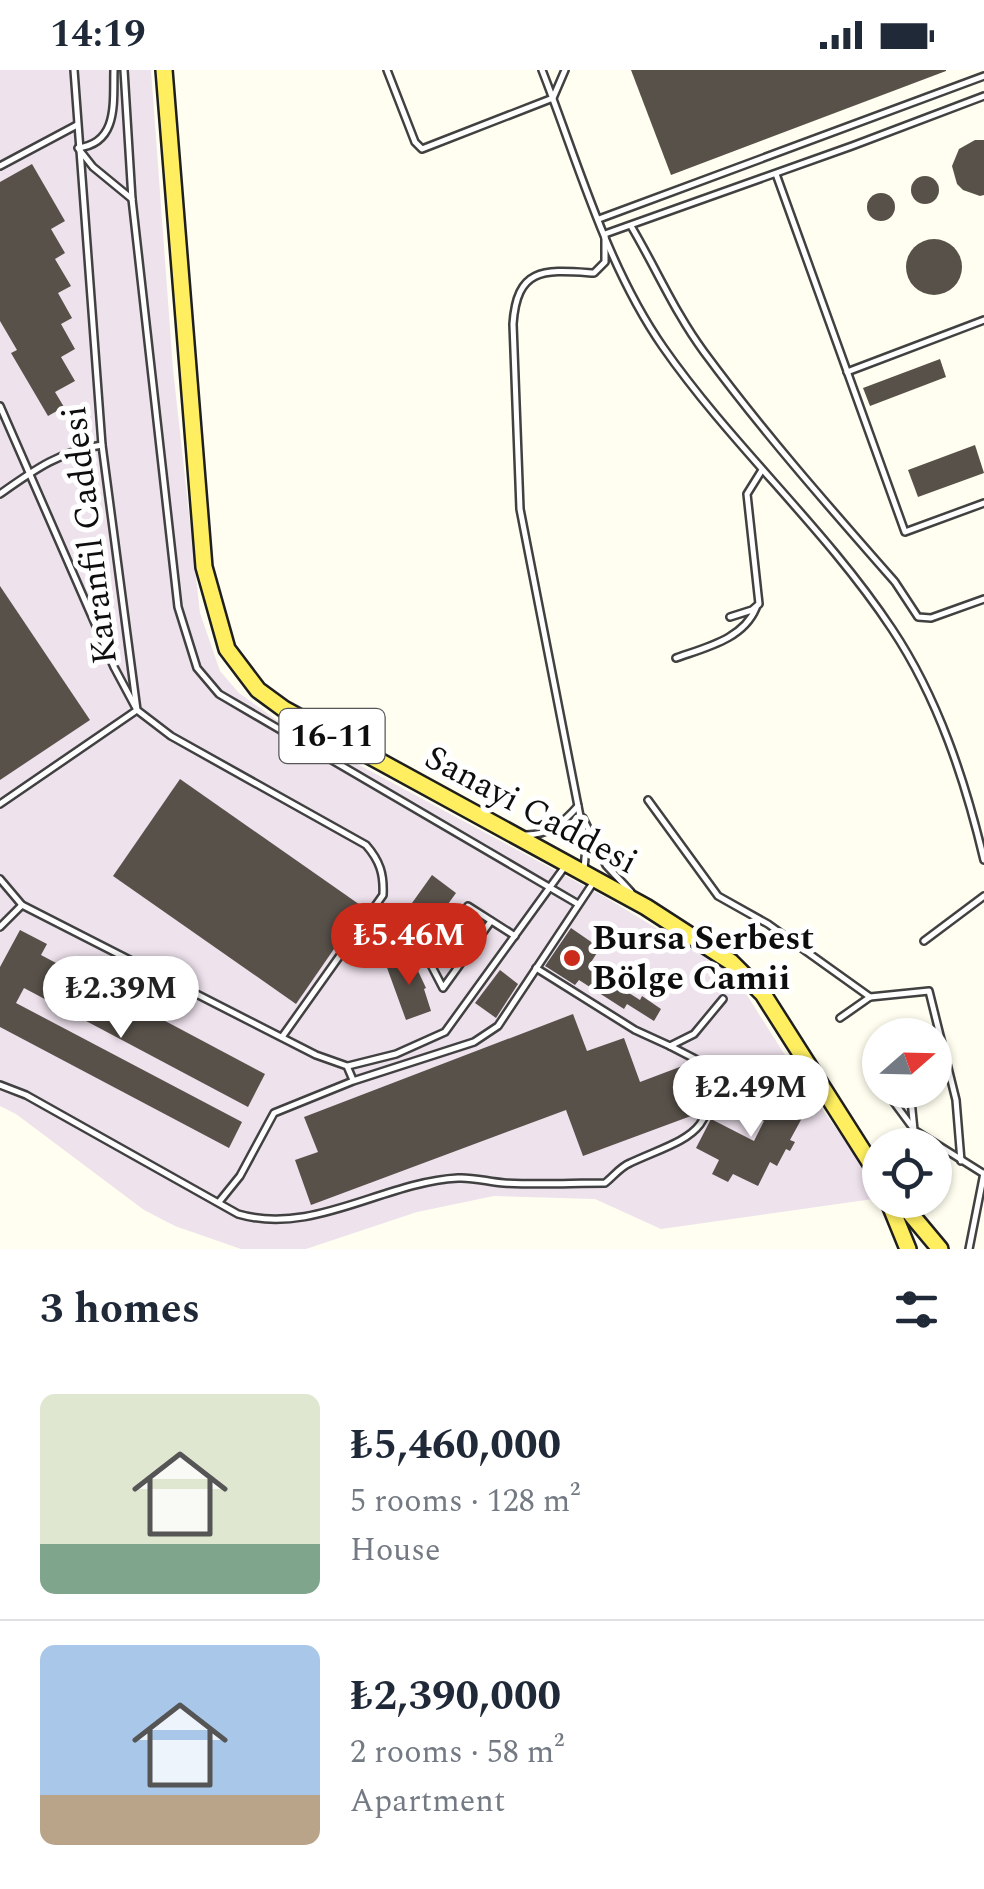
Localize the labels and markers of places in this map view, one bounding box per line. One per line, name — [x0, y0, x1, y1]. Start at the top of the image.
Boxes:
pin: ₺5.46M — [328, 903, 490, 988]
place label: Bursa Serbest Bölge Camii — [592, 912, 814, 1005]
marker: Bursa Serbest Bölge Camii — [561, 947, 583, 969]
pin: ₺2.39M — [40, 956, 202, 1041]
pin: ₺2.49M — [670, 1055, 832, 1140]

